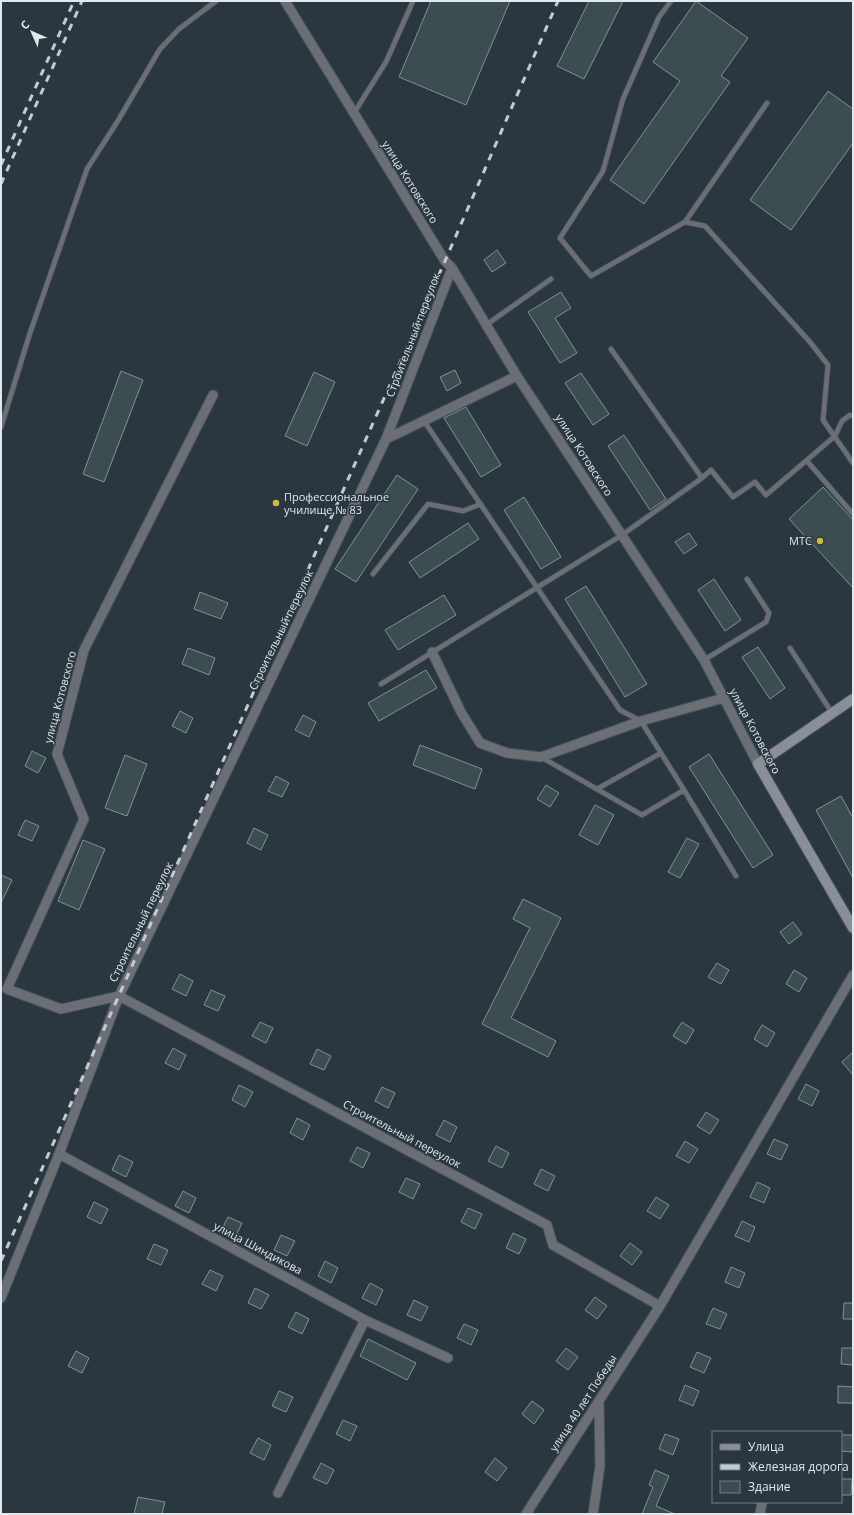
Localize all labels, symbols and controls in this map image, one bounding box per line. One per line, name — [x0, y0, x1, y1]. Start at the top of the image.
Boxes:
north arrow — [12, 12, 52, 52]
text: С — [17, 17, 32, 32]
street label: улица Котовского — [379, 137, 442, 226]
street label: Строительный переулок — [382, 270, 443, 399]
street label: улица Котовского — [552, 411, 617, 499]
place label: Профессиональное училище № 83 — [284, 489, 389, 517]
marker: Профессиональное училище № 83 — [271, 498, 281, 508]
place label: МТС — [789, 533, 812, 548]
marker: МТС — [815, 536, 825, 546]
street label: Строительный переулок — [245, 567, 316, 692]
street label: улица Котовского — [40, 649, 79, 745]
street label: улица Котовского — [727, 685, 785, 777]
street label: Строительный переулок — [105, 859, 176, 984]
street label: Строительный переулок — [341, 1096, 464, 1171]
street label: улица Шиндикова — [211, 1218, 305, 1277]
street label: улица 40 лет Победы — [546, 1351, 620, 1454]
legend — [712, 1431, 842, 1503]
text: Улица — [748, 1438, 784, 1455]
text: Железная дорога — [748, 1458, 849, 1475]
text: Здание — [748, 1478, 791, 1495]

